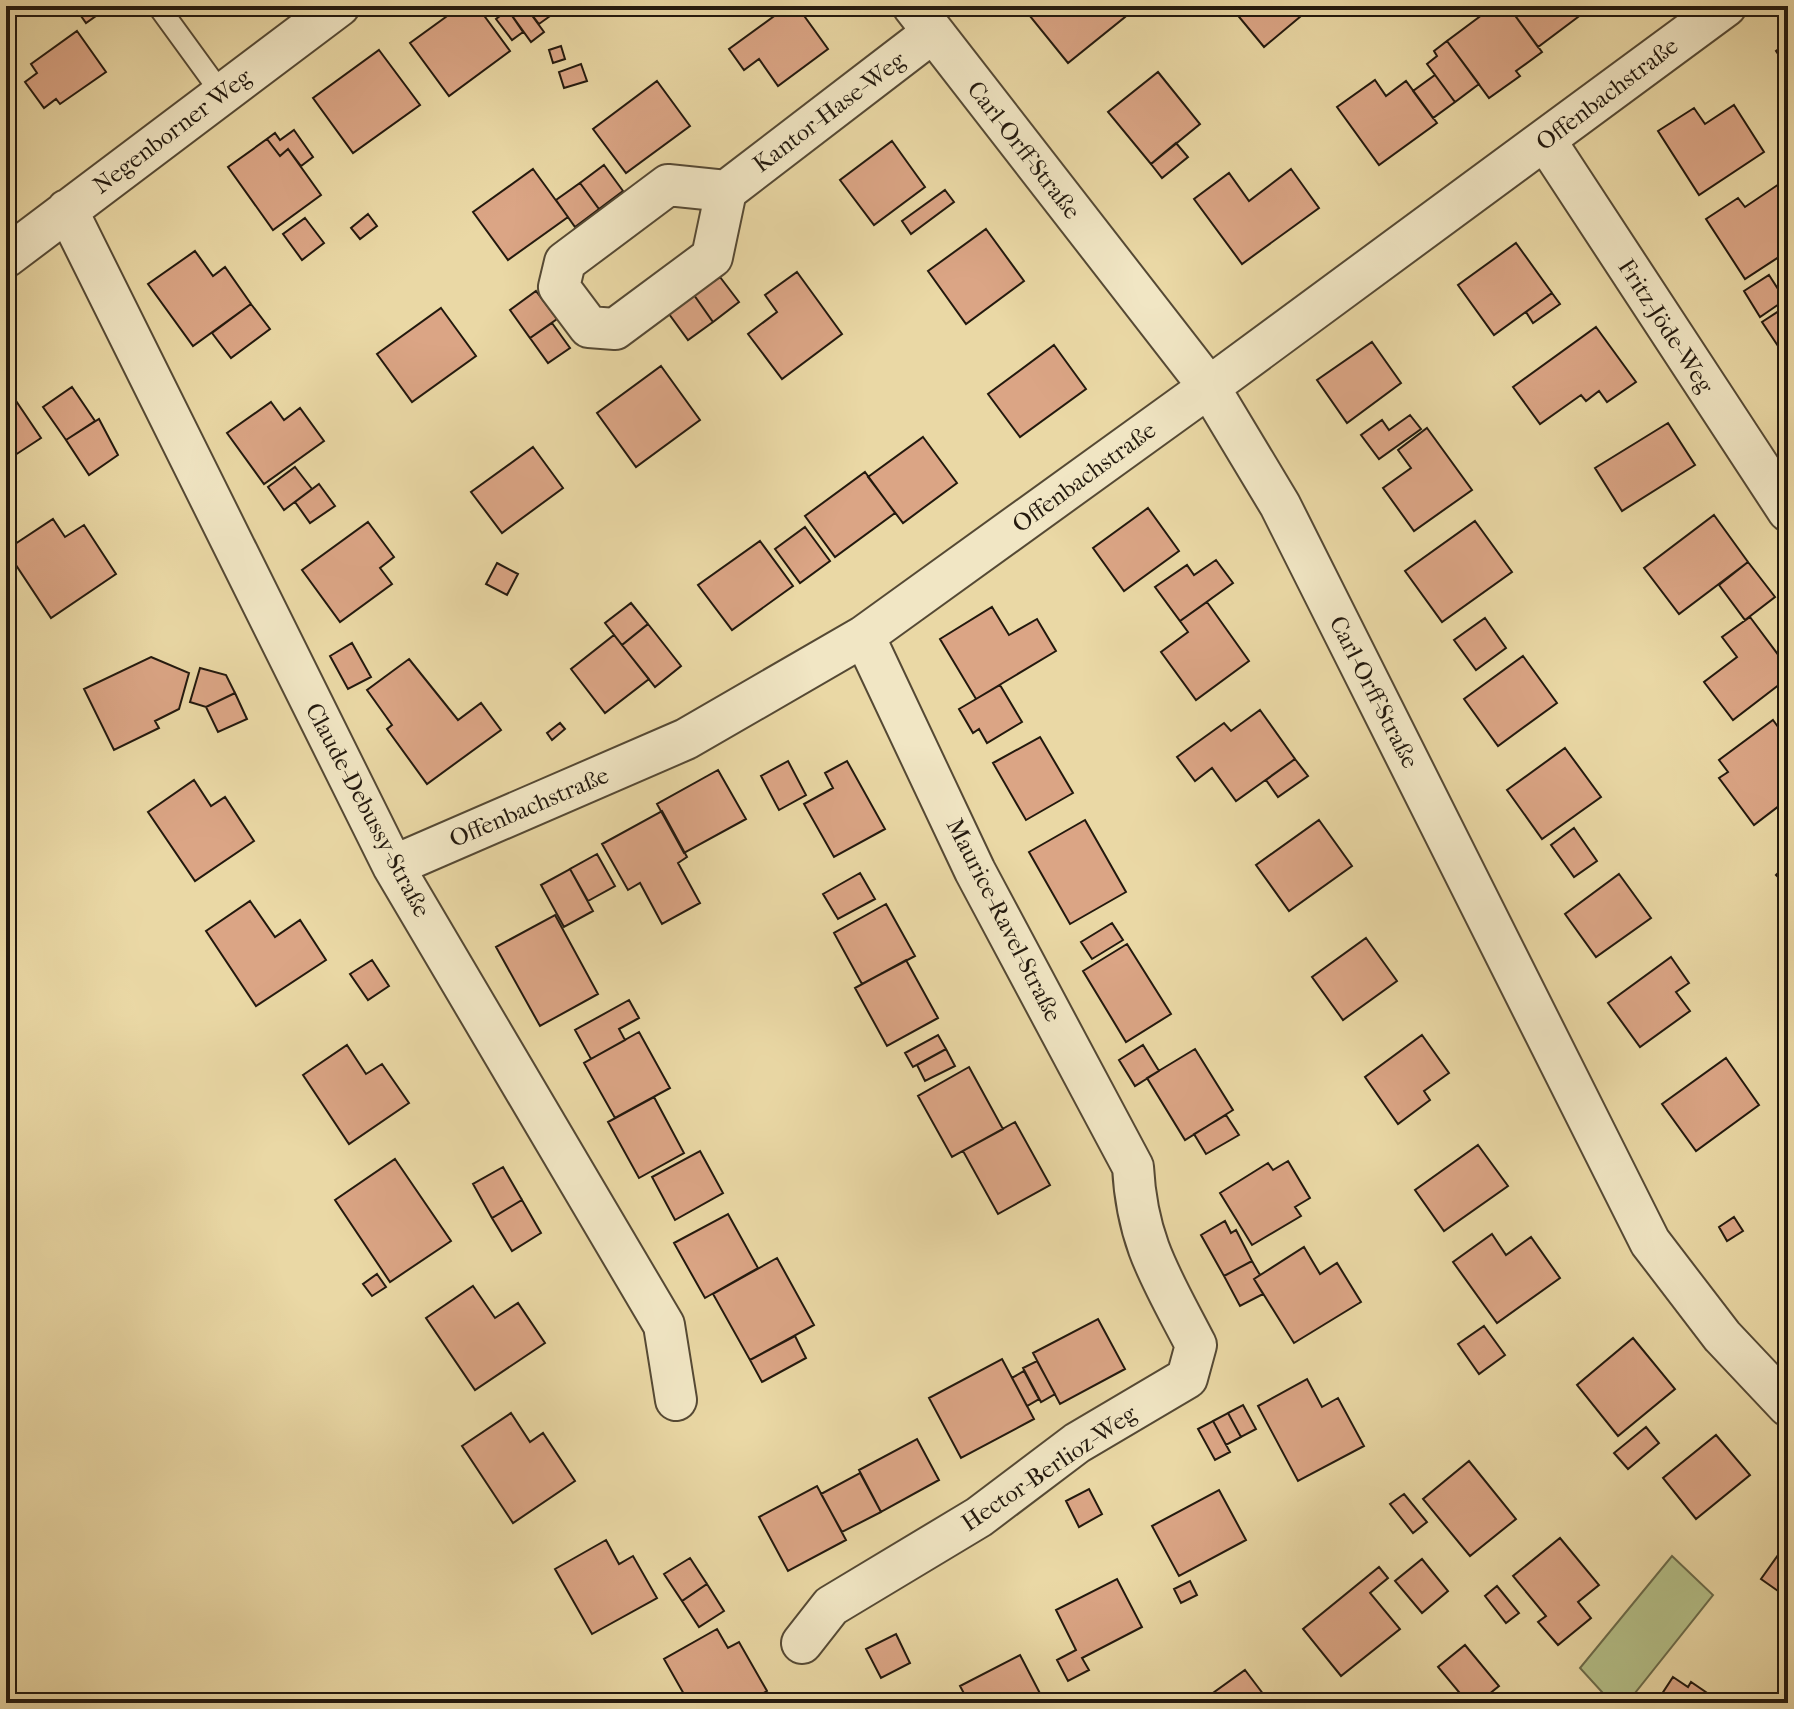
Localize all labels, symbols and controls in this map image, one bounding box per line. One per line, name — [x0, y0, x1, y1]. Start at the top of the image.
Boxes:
street label: Offenbachstraße — [1531, 32, 1683, 156]
street label: Kantor-Hase-Weg — [747, 45, 912, 178]
street label: Negenborner Weg — [87, 62, 257, 200]
street label: Carl-Orff-Straße — [962, 76, 1087, 225]
street label: Fritz-Jöde-Weg — [1612, 254, 1720, 399]
street label: Offenbachstraße — [1007, 416, 1161, 538]
street label: Carl-Orff-Straße — [1324, 611, 1424, 773]
street label: Claude-Debussy-Straße — [300, 698, 436, 922]
street label: Offenbachstraße — [445, 761, 613, 853]
street label: Maurice-Ravel-Straße — [941, 814, 1067, 1026]
street label: Hector-Berlioz-Weg — [956, 1398, 1143, 1537]

